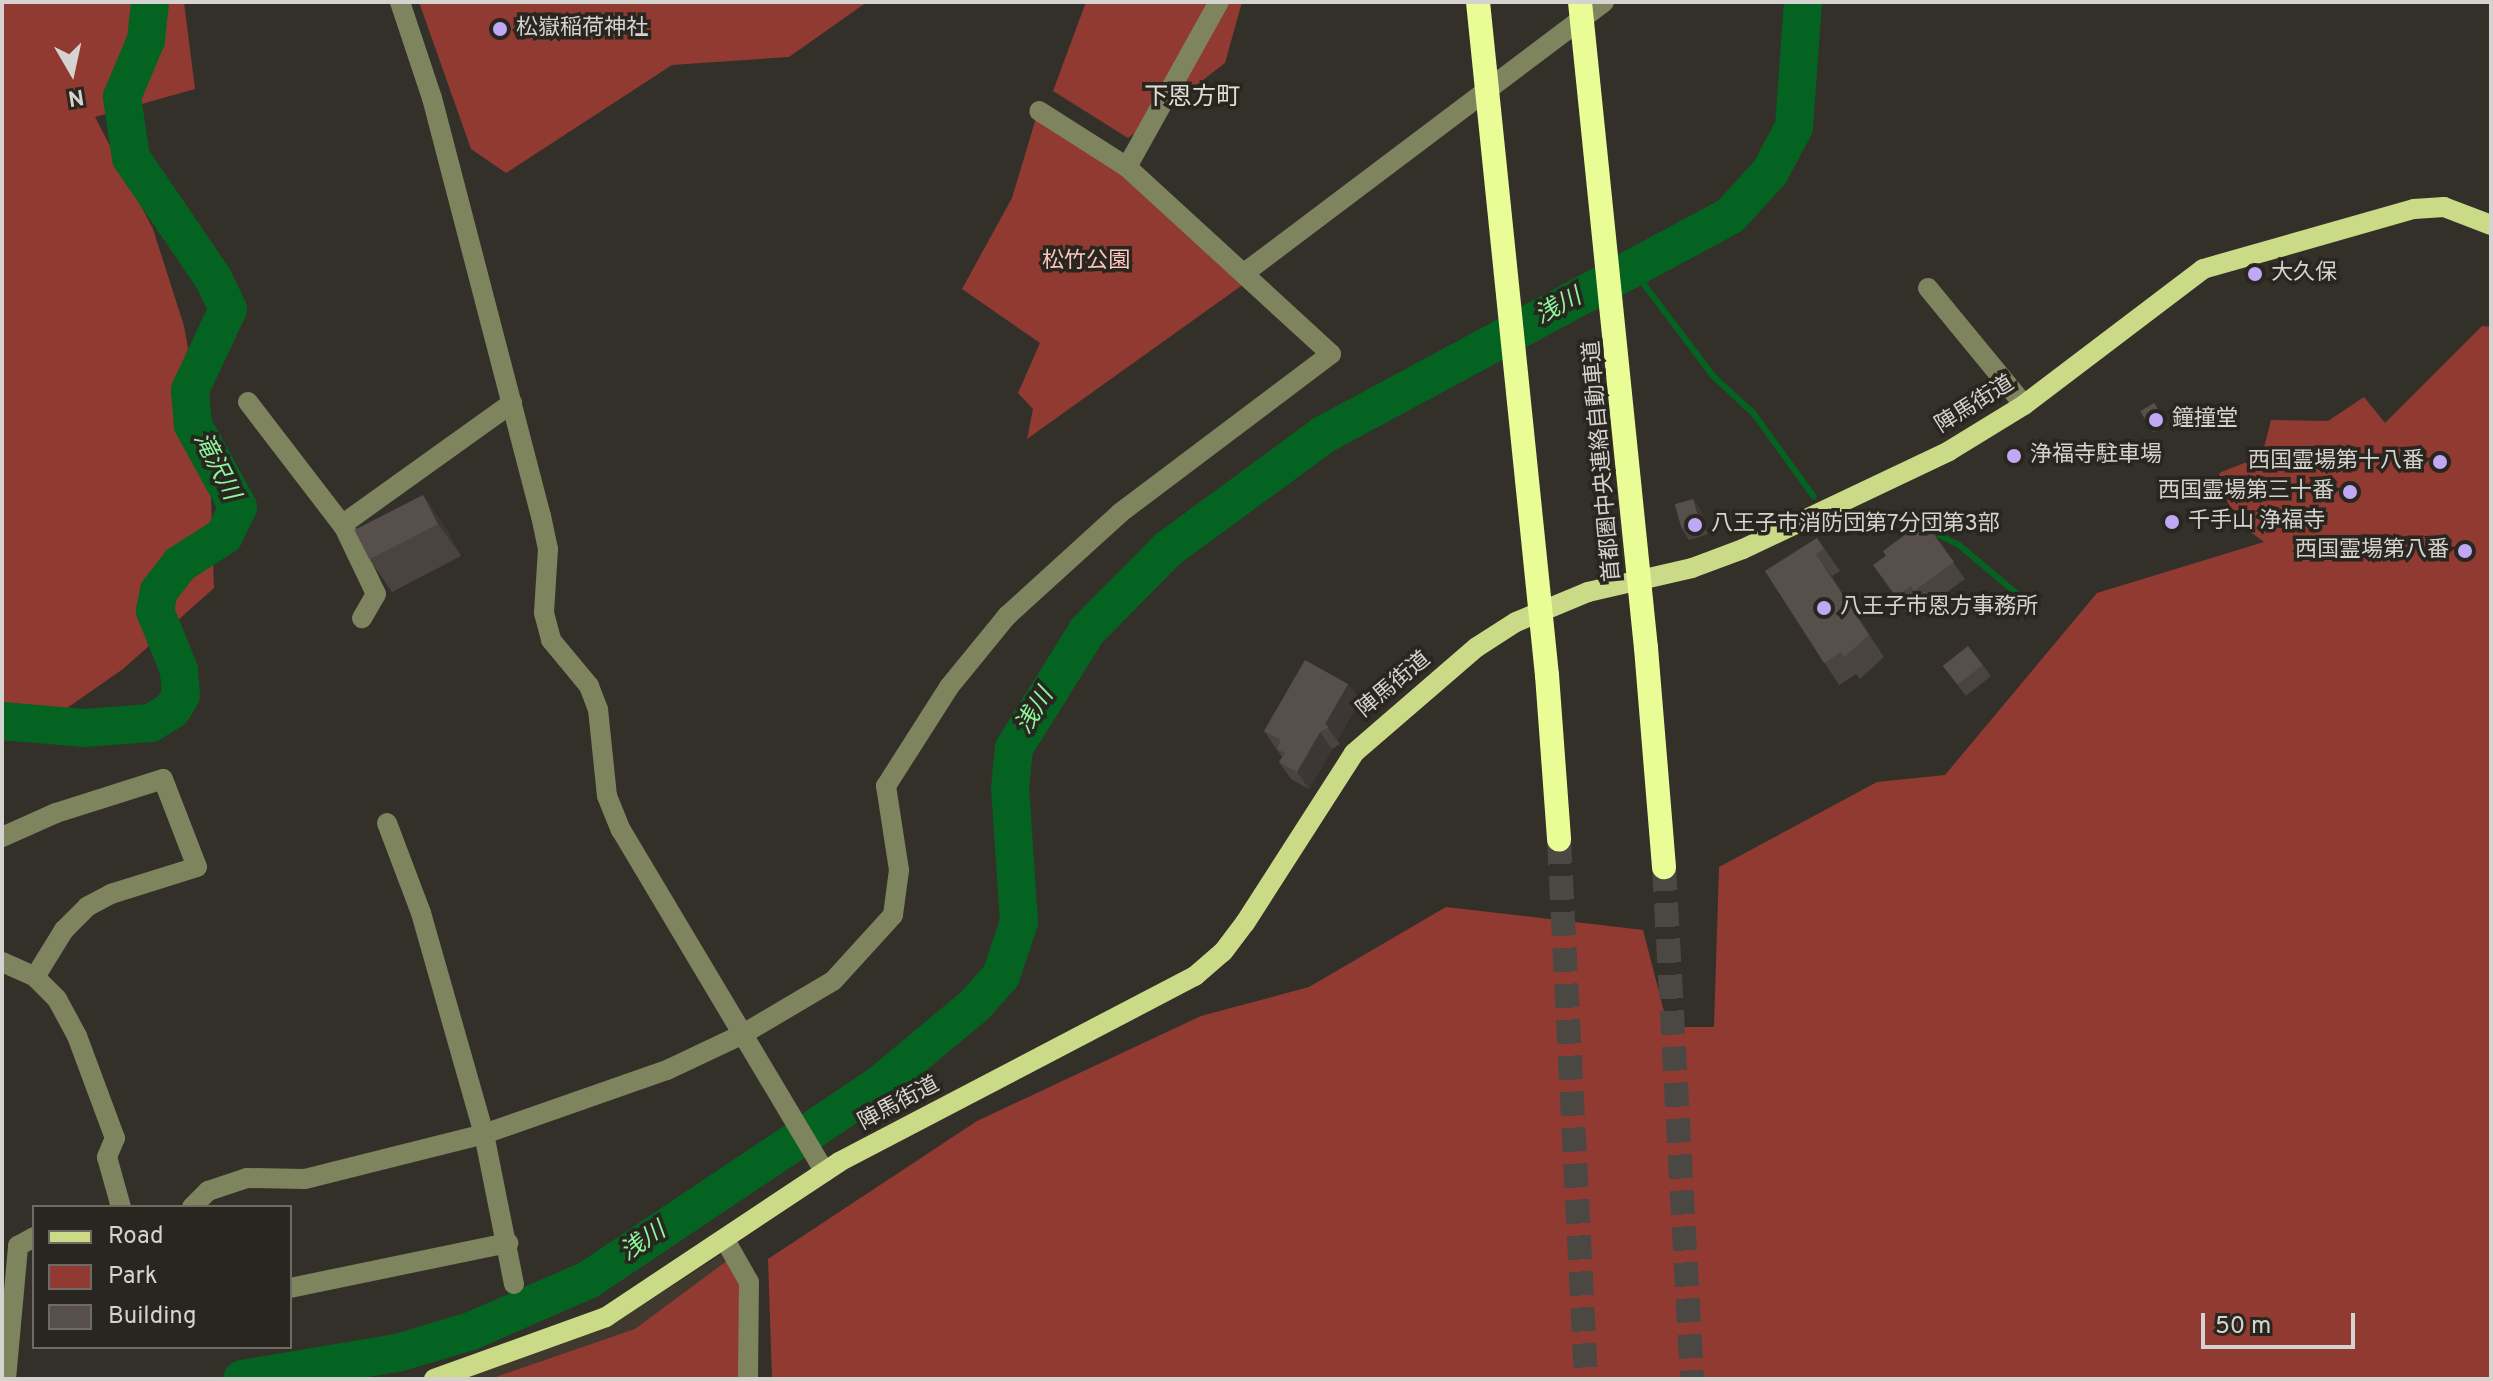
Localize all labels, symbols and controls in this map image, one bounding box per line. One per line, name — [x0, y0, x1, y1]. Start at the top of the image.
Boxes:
place label: 松嶽稲荷神社 — [516, 16, 648, 42]
marker: 松嶽稲荷神社 — [491, 20, 509, 38]
north arrow — [32, 32, 112, 112]
text: N — [66, 82, 86, 111]
district label: 下恩方町 — [1144, 85, 1240, 113]
park label: 松竹公園 — [1042, 249, 1130, 275]
place label: 大久保 — [2271, 261, 2337, 287]
marker: 大久保 — [2246, 265, 2264, 283]
water label: 浅川 — [1531, 284, 1587, 332]
street label: 首都圏中央連絡自動車道 — [1579, 339, 1627, 583]
street label: 陣馬街道 — [1931, 370, 2019, 440]
place label: 鐘撞堂 — [2172, 407, 2238, 433]
marker: 鐘撞堂 — [2147, 411, 2165, 429]
water label: 滝沢川 — [186, 428, 244, 506]
place label: 浄福寺駐車場 — [2030, 443, 2162, 469]
marker: 浄福寺駐車場 — [2005, 447, 2023, 465]
place label: 西国霊場第十八番 — [2248, 449, 2424, 475]
marker: 西国霊場第十八番 — [2431, 453, 2449, 471]
place label: 西国霊場第三十番 — [2158, 479, 2334, 505]
marker: 西国霊場第三十番 — [2341, 483, 2359, 501]
place label: 千手山 浄福寺 — [2188, 509, 2325, 535]
place label: 八王子市消防団第7分団第3部 — [1711, 512, 2000, 538]
marker: 千手山 浄福寺 — [2163, 513, 2181, 531]
marker: 八王子市消防団第7分団第3部 — [1686, 516, 1704, 534]
place label: 西国霊場第八番 — [2295, 538, 2449, 564]
marker: 西国霊場第八番 — [2456, 542, 2474, 560]
place label: 八王子市恩方事務所 — [1840, 595, 2038, 621]
marker: 八王子市恩方事務所 — [1815, 599, 1833, 617]
street label: 陣馬街道 — [1352, 647, 1436, 723]
water label: 浅川 — [1011, 684, 1061, 740]
street label: 陣馬街道 — [854, 1072, 944, 1136]
legend — [32, 1205, 292, 1349]
water label: 浅川 — [616, 1218, 672, 1268]
text: Road — [108, 1222, 164, 1252]
text: Park — [108, 1262, 158, 1292]
scale bar — [2205, 1297, 2359, 1347]
text: Building — [108, 1302, 197, 1332]
text: 50 m — [2215, 1312, 2271, 1342]

